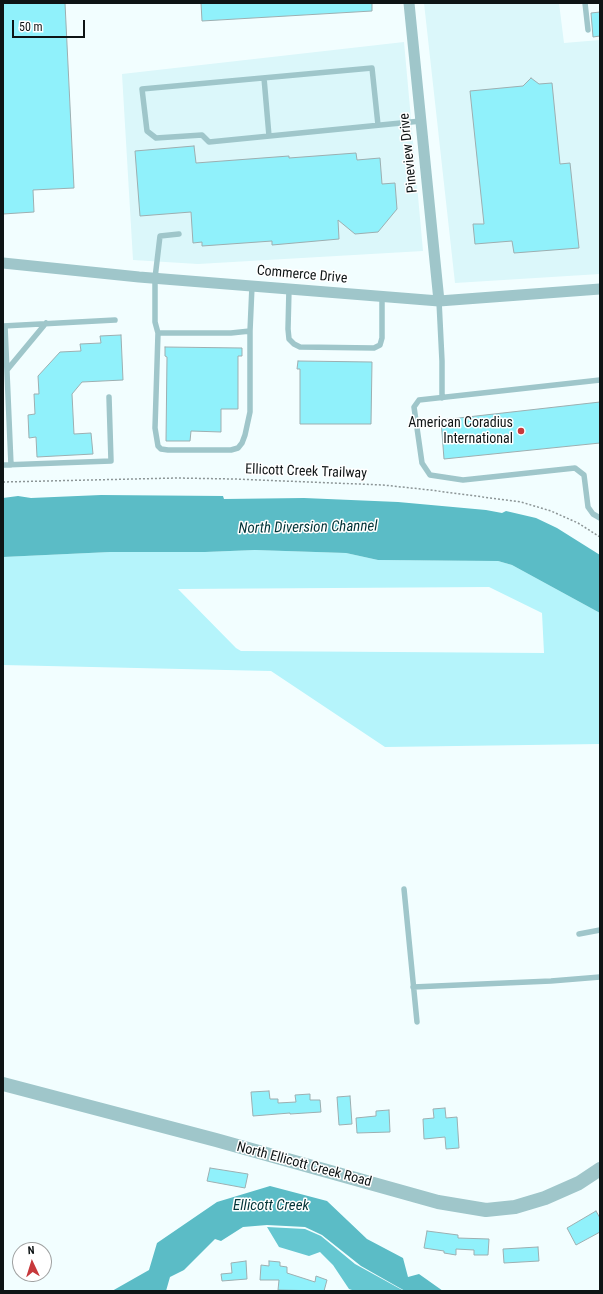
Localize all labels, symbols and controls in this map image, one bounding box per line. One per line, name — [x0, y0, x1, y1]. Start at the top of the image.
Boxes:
scale bar — [14, 12, 87, 38]
text: 50 m — [19, 20, 43, 34]
street label: Pineview Drive — [396, 112, 422, 194]
street label: Commerce Drive — [256, 263, 348, 287]
place label: American Coradius International — [408, 415, 513, 448]
marker: American Coradius International — [516, 426, 526, 436]
street label: Ellicott Creek Trailway — [245, 461, 367, 483]
water label: North Diversion Channel — [238, 518, 378, 538]
street label: North Ellicott Creek Road — [235, 1139, 373, 1191]
water label: Ellicott Creek — [233, 1197, 309, 1215]
north arrow — [12, 1242, 52, 1282]
text: N — [27, 1244, 35, 1257]

